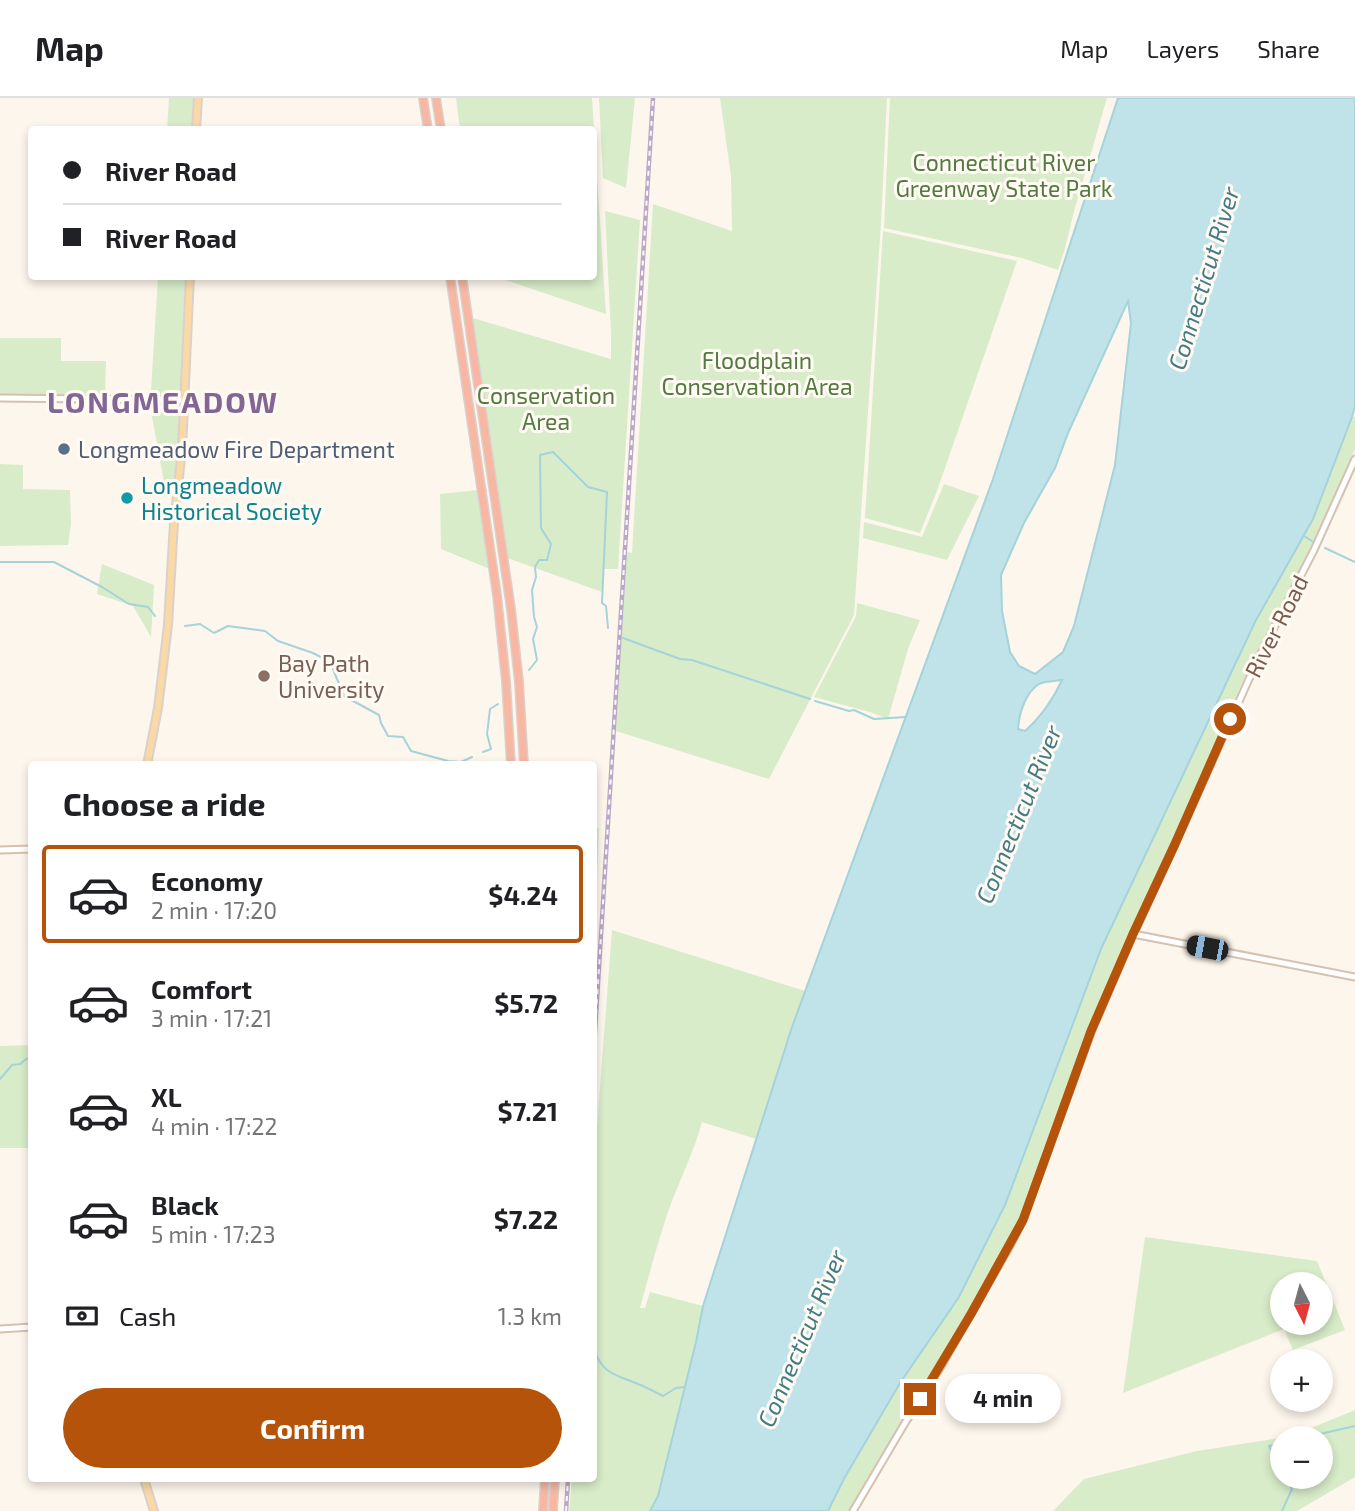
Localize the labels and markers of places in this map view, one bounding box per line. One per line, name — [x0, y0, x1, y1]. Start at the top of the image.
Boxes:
place label: Longmeadow Fire Department — [78, 435, 395, 463]
marker: Longmeadow Fire Department — [56, 441, 72, 457]
place label: Longmeadow Historical Society — [141, 471, 322, 525]
marker: Longmeadow Historical Society — [119, 490, 135, 506]
place label: Bay Path University — [278, 649, 384, 703]
marker: Bay Path University — [256, 668, 272, 684]

